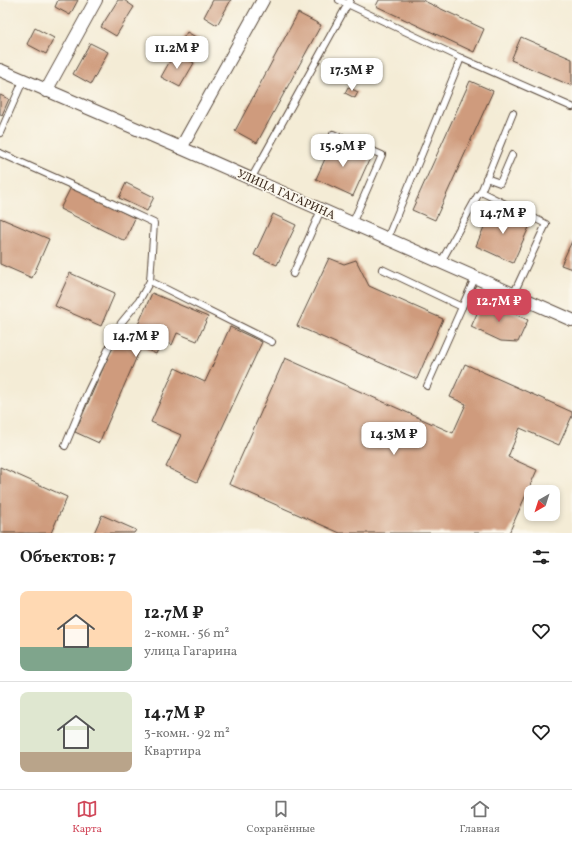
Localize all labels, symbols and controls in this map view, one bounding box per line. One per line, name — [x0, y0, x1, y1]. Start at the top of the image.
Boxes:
pin: 11.2M ₽ — [140, 36, 214, 70]
text: 11.2M ₽ — [155, 40, 199, 58]
pin: 17.3M ₽ — [315, 58, 389, 92]
text: 17.3M ₽ — [330, 62, 374, 80]
pin: 15.9M ₽ — [306, 134, 380, 168]
text: 15.9M ₽ — [320, 138, 366, 156]
street label: УЛИЦА ГАГАРИНА — [234, 166, 338, 224]
pin: 14.7M ₽ — [466, 201, 540, 235]
text: 14.7M ₽ — [480, 205, 526, 223]
pin: 12.7M ₽ — [462, 289, 536, 323]
text: 12.7M ₽ — [476, 293, 522, 311]
pin: 14.7M ₽ — [99, 324, 173, 358]
text: 14.7M ₽ — [113, 328, 159, 346]
pin: 14.3M ₽ — [357, 422, 431, 456]
text: 14.3M ₽ — [370, 426, 418, 444]
north arrow — [524, 485, 560, 521]
map controls — [524, 485, 560, 521]
text: Объектов: 7 — [20, 546, 116, 569]
icon: filters — [530, 546, 552, 568]
text: 12.7M ₽ — [144, 602, 204, 625]
icon: home — [52, 607, 100, 655]
icon: heart — [530, 620, 552, 642]
text: 2-комн. · 56 m² — [144, 625, 229, 643]
text: улица Гагарина — [144, 643, 237, 661]
text: 14.7M ₽ — [144, 702, 205, 725]
icon: home — [52, 708, 100, 756]
icon: heart — [530, 721, 552, 743]
text: 3-комн. · 92 m² — [144, 725, 230, 743]
text: Квартира — [144, 743, 201, 761]
tab: Карта — [72, 798, 102, 837]
tab: Сохранённые — [246, 798, 315, 837]
tab: Главная — [460, 798, 500, 837]

